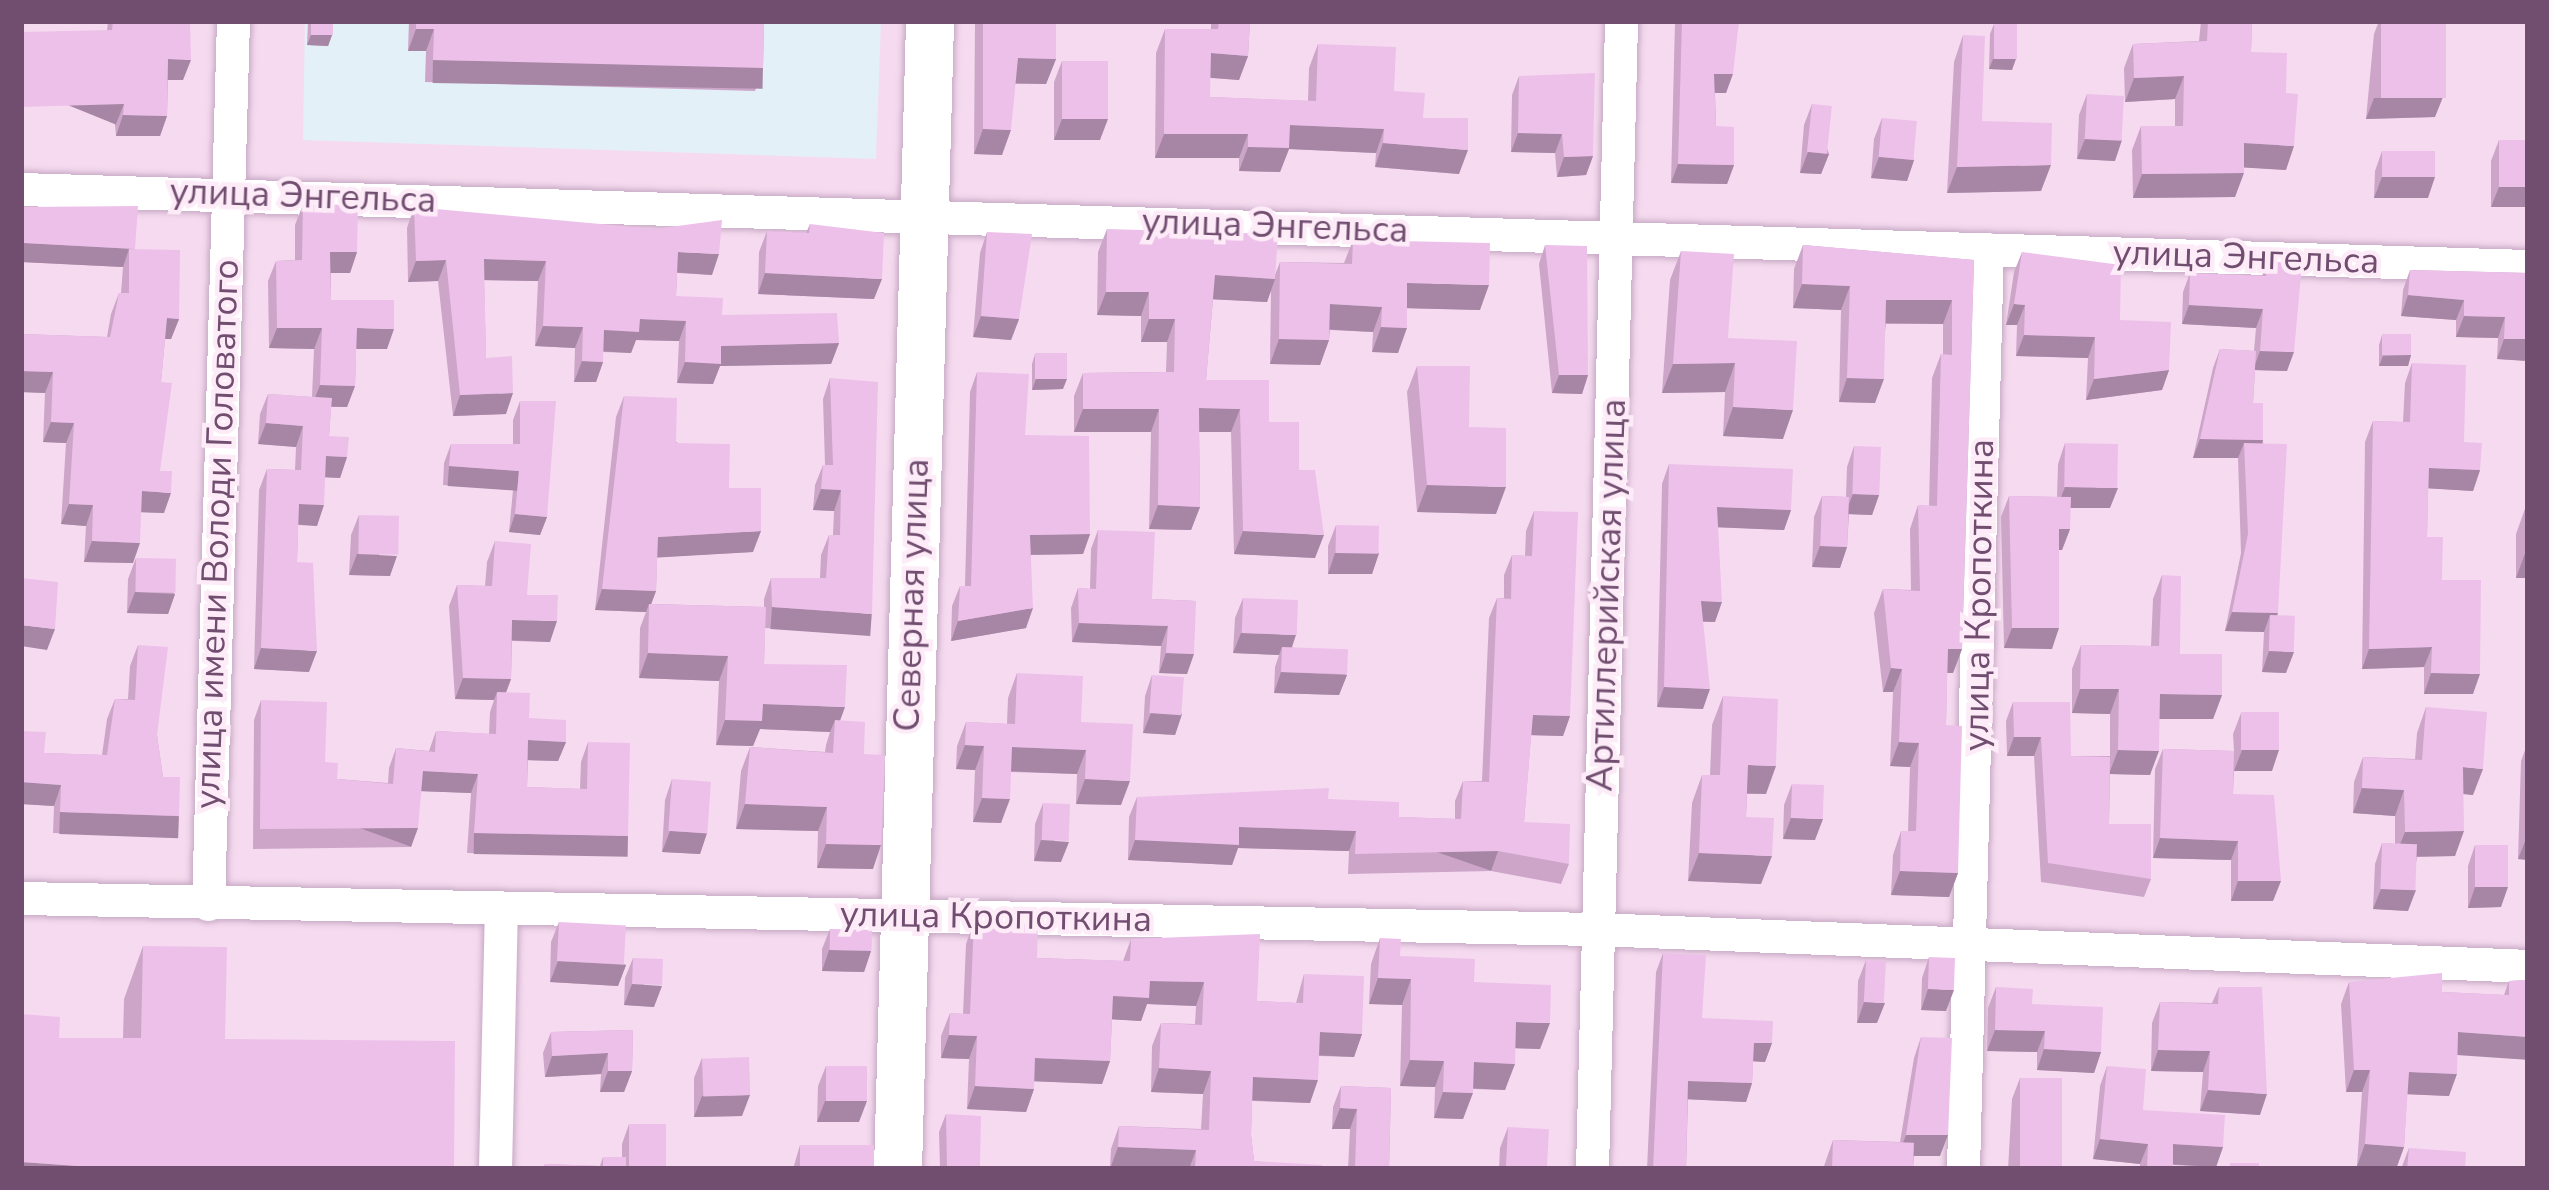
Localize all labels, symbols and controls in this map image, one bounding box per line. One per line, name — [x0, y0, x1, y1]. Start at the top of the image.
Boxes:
street label: улица Энгельса — [169, 170, 437, 222]
street label: улица Энгельса — [1141, 200, 1409, 252]
street label: улица Энгельса — [2112, 231, 2380, 283]
street label: улица имени Володи Головатого — [186, 258, 248, 810]
street label: Артиллерийская улица — [1579, 398, 1635, 792]
street label: улица Кропоткина — [1955, 438, 2003, 752]
street label: Северная улица — [886, 458, 938, 732]
street label: улица Кропоткина — [839, 893, 1153, 941]

